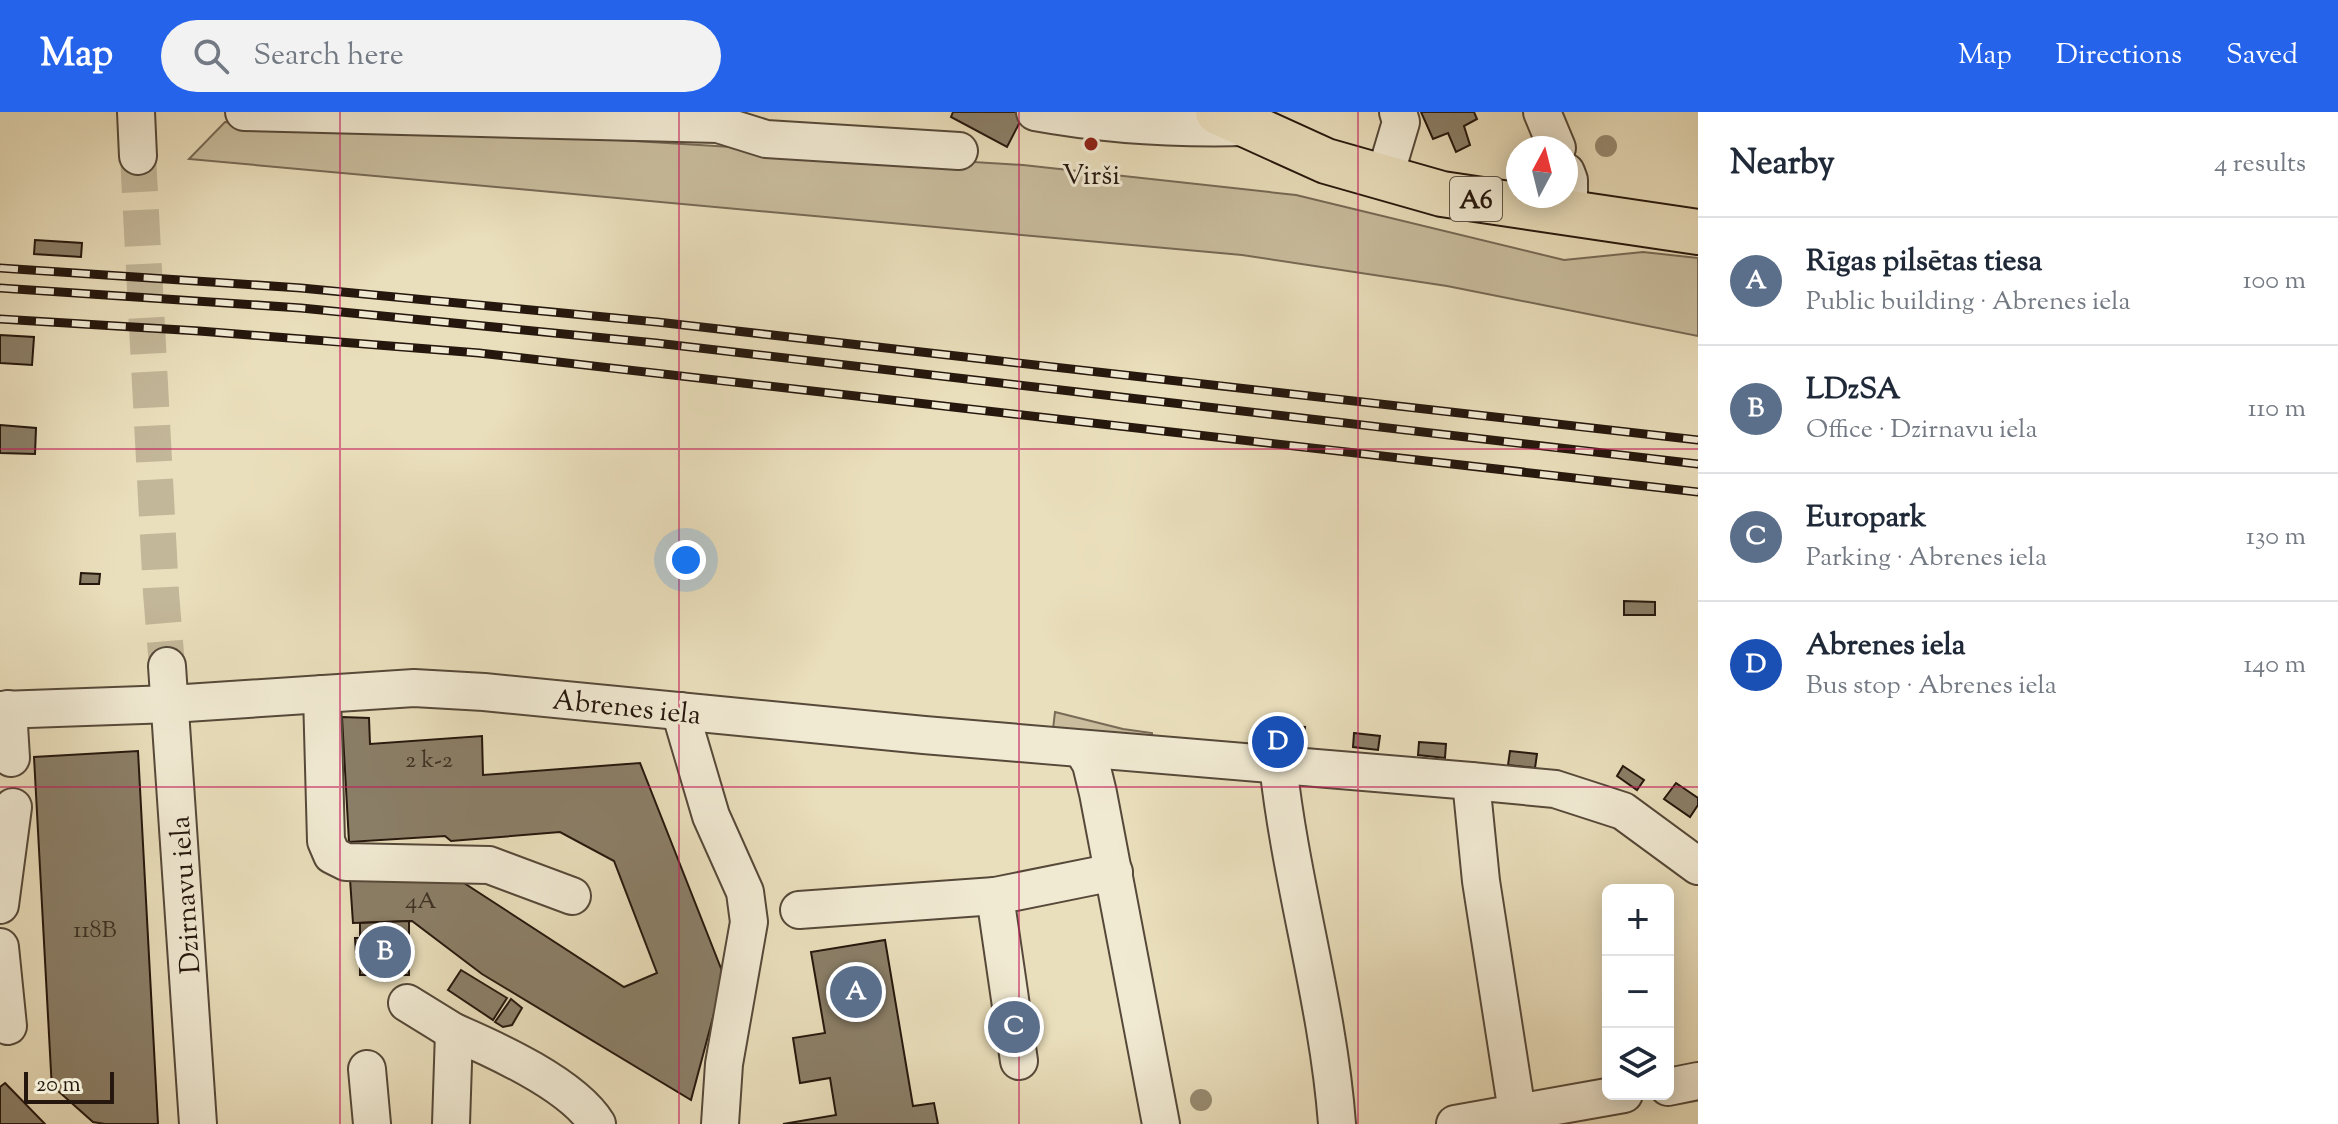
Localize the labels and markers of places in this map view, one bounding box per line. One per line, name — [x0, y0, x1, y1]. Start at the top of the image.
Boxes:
marker: Virši — [1082, 135, 1100, 153]
place label: Virši — [1062, 157, 1120, 197]
pin: D — [1252, 712, 1304, 772]
pin: B — [359, 922, 411, 982]
pin: A — [830, 962, 882, 1022]
pin: C — [988, 997, 1040, 1057]

